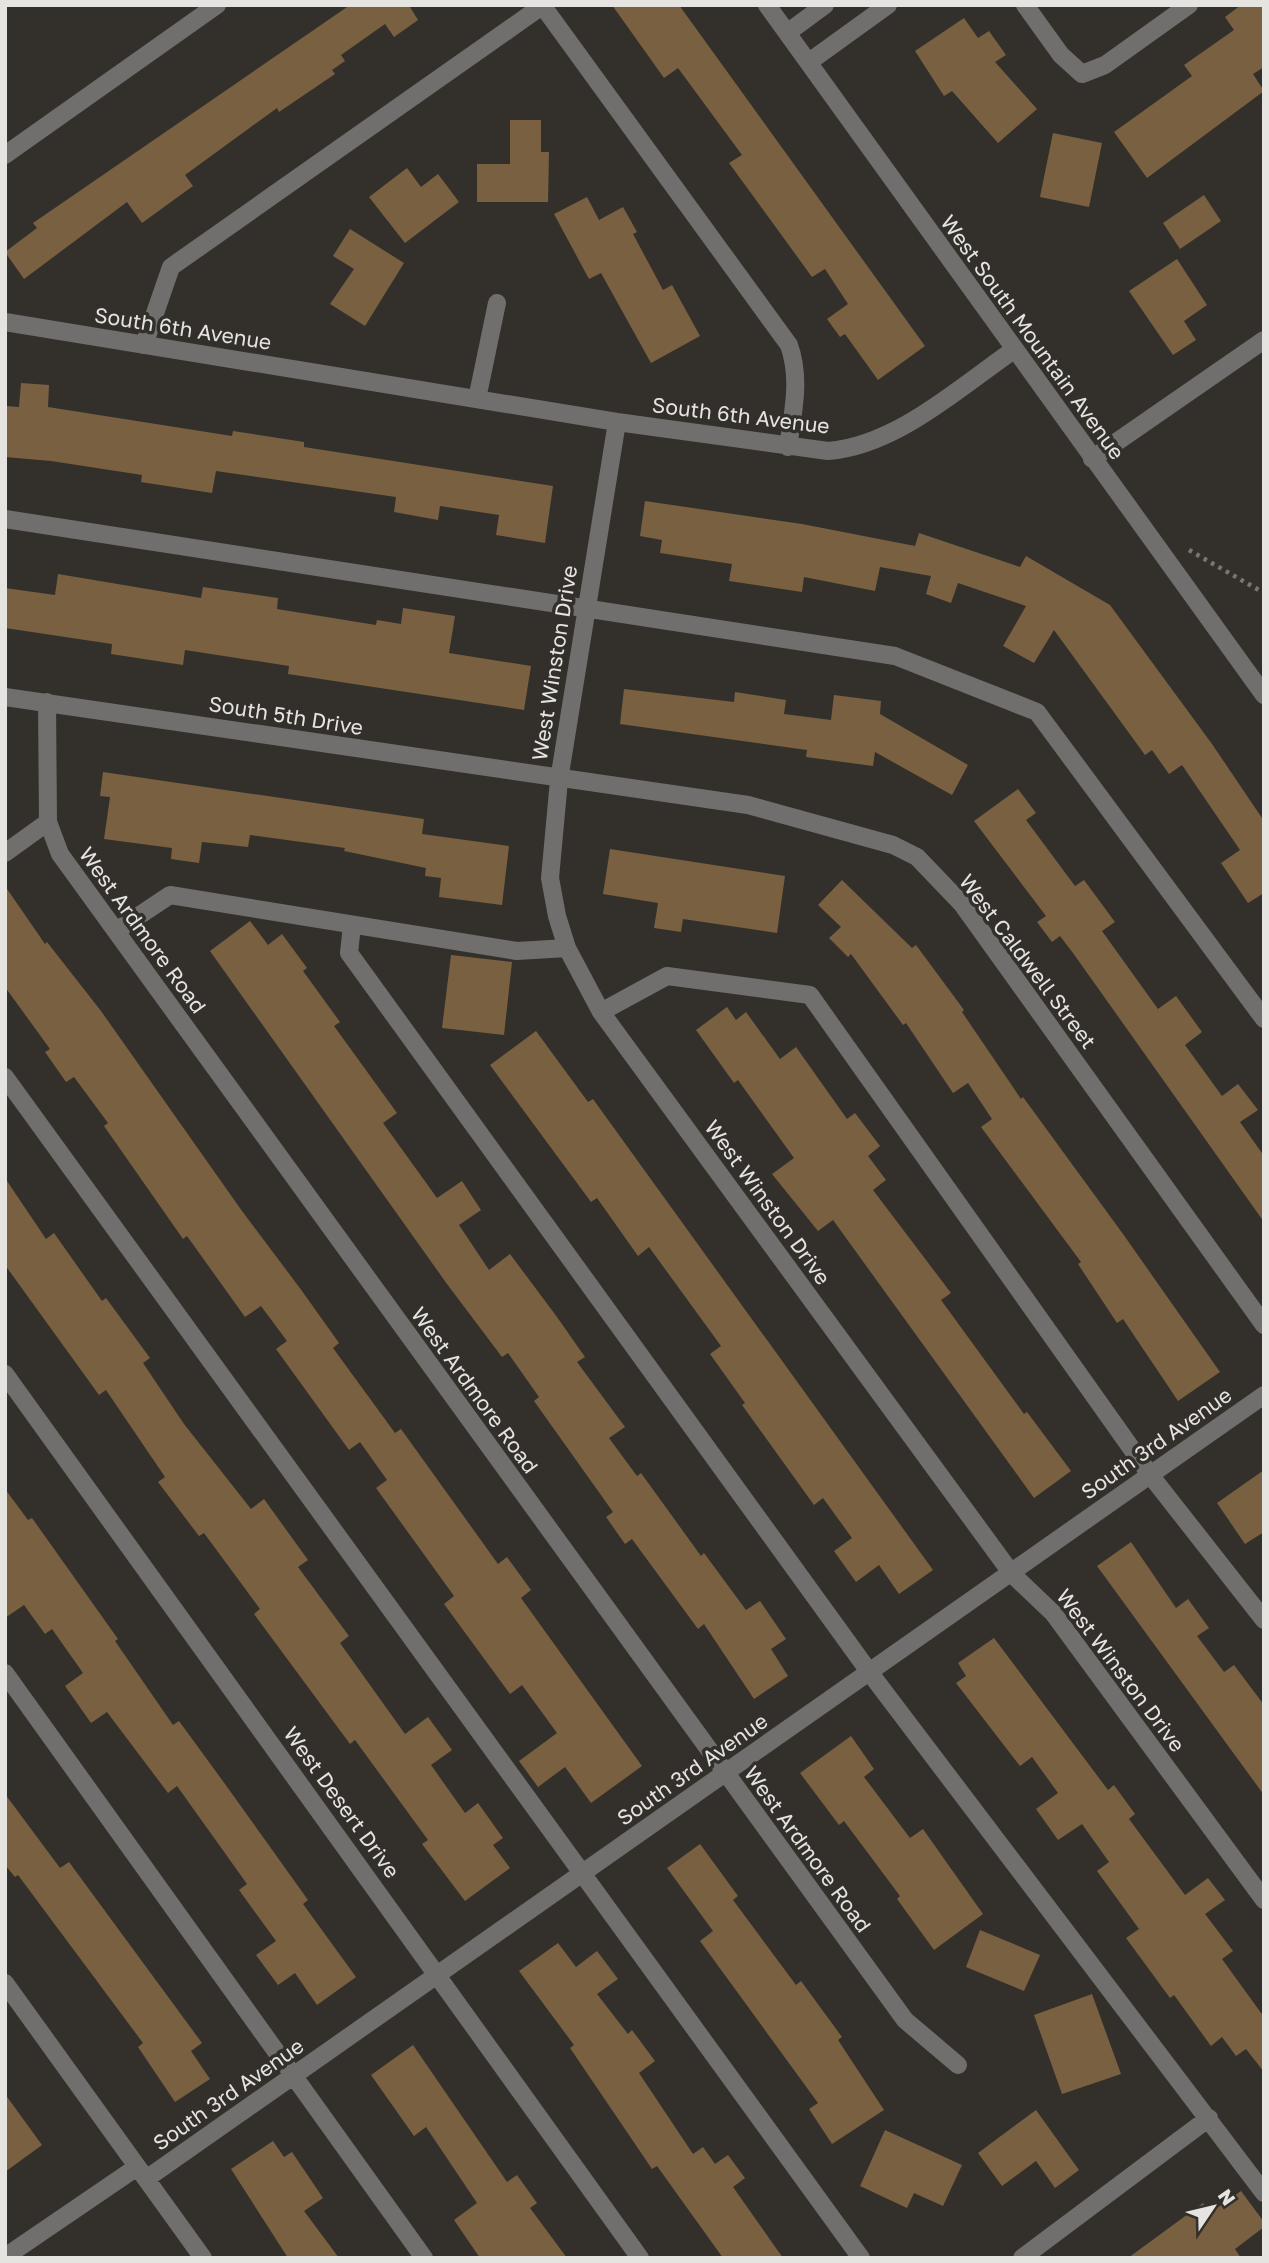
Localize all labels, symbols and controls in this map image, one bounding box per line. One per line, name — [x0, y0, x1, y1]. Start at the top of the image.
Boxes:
street label: West South Mountain Avenue — [936, 210, 1130, 464]
street label: South 6th Avenue — [93, 301, 273, 355]
street label: South 6th Avenue — [651, 391, 831, 439]
street label: West Winston Drive — [526, 564, 582, 762]
street label: South 5th Drive — [207, 690, 365, 740]
street label: West Ardmore Road — [74, 842, 212, 1018]
street label: West Caldwell Street — [954, 869, 1102, 1053]
street label: West Winston Drive — [699, 1115, 837, 1289]
street label: West Ardmore Road — [406, 1302, 544, 1478]
street label: South 3rd Avenue — [1076, 1381, 1236, 1505]
street label: West Winston Drive — [1051, 1583, 1191, 1757]
street label: South 3rd Avenue — [612, 1707, 772, 1831]
street label: West Desert Drive — [278, 1721, 406, 1883]
street label: West Ardmore Road — [739, 1761, 877, 1937]
street label: South 3rd Avenue — [148, 2032, 308, 2156]
north arrow — [1178, 2172, 1248, 2242]
text: N — [1214, 2184, 1241, 2209]

